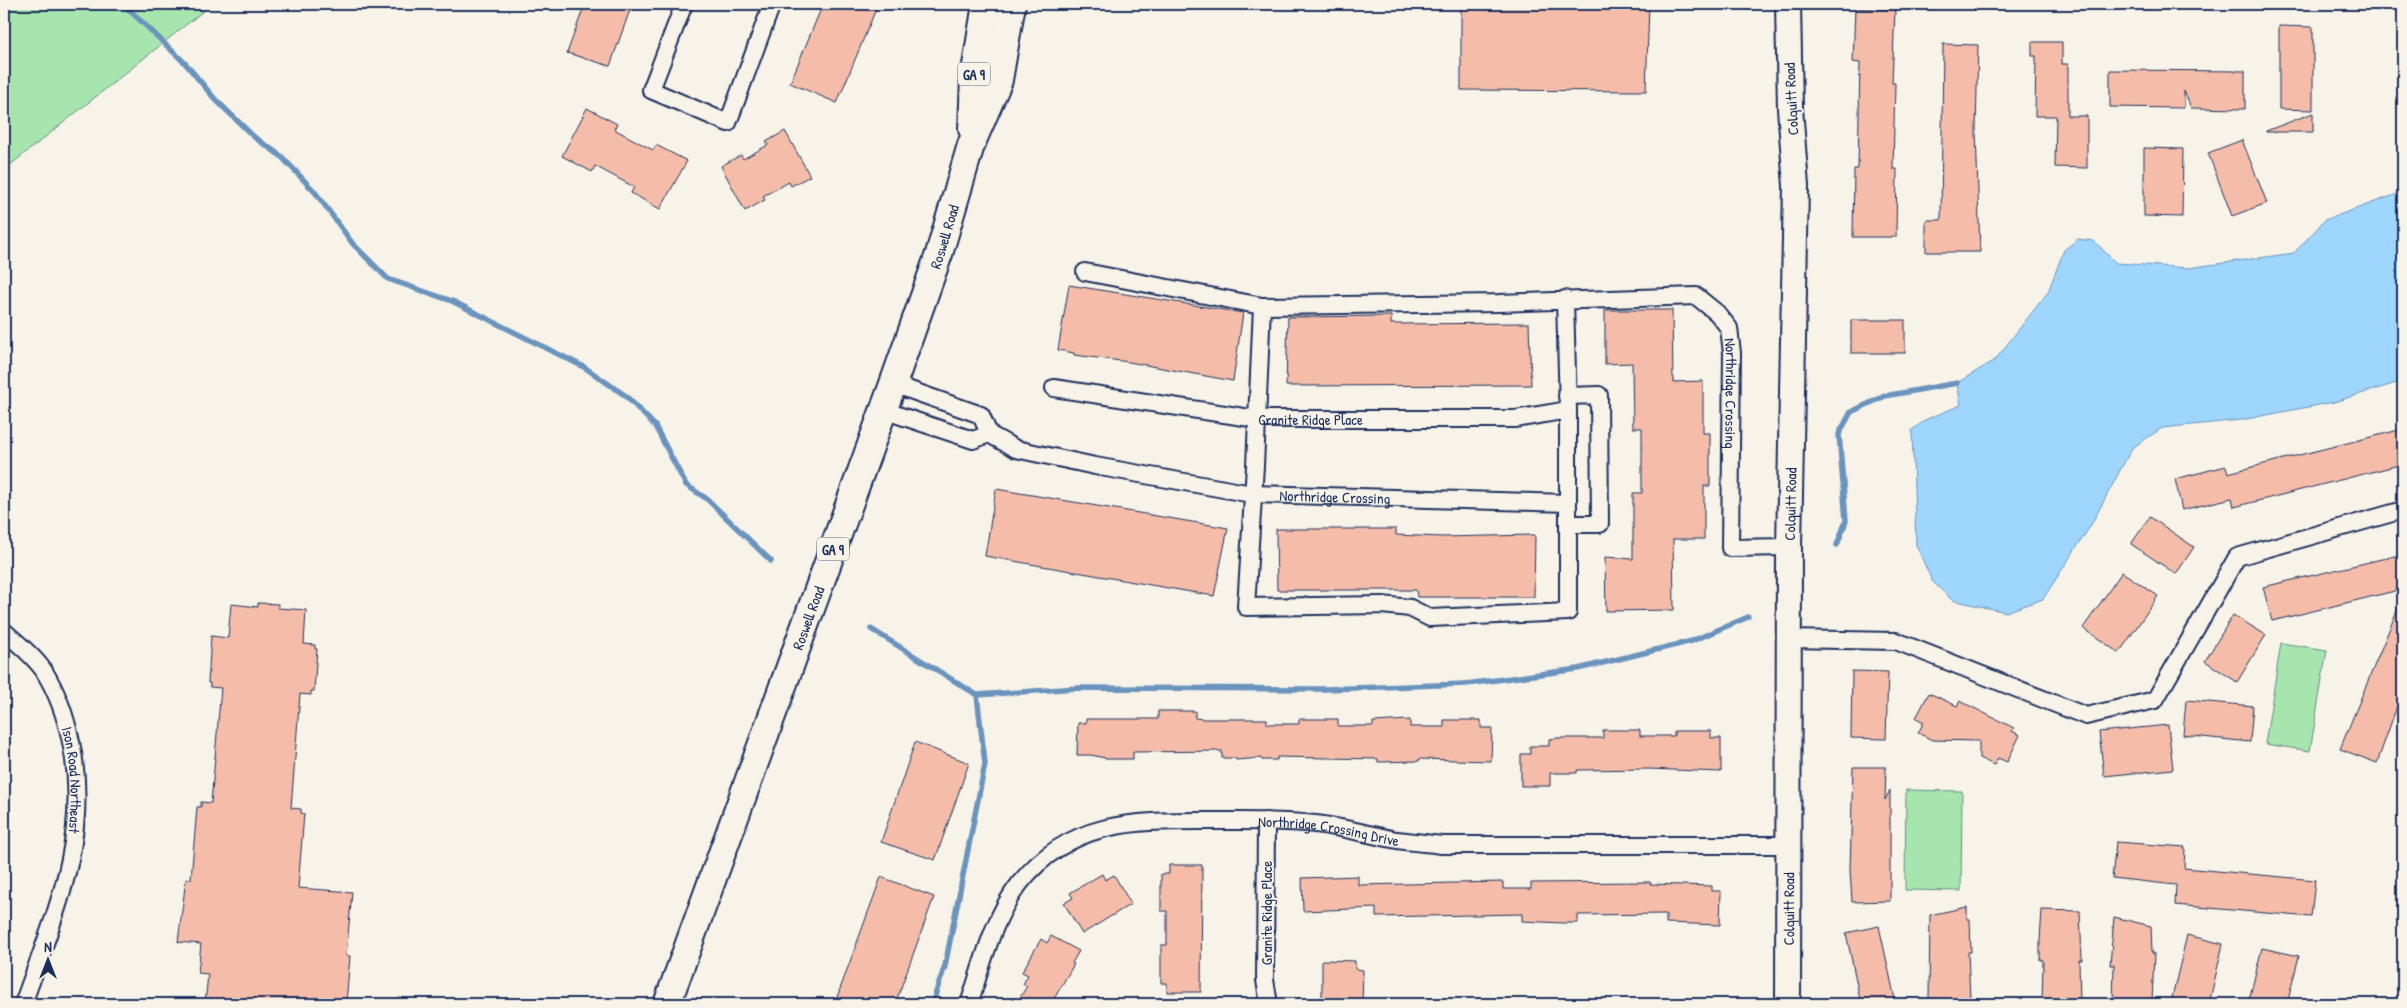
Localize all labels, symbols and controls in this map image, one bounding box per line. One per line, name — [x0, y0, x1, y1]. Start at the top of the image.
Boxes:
road number: GA 9 — [958, 62, 990, 86]
street label: Colquitt Road — [1779, 62, 1803, 136]
street label: Roswell Road — [924, 202, 964, 272]
street label: Northridge Crossing — [1720, 337, 1743, 449]
street label: Granite Ridge Place — [1258, 409, 1363, 430]
street label: Colquitt Road — [1779, 467, 1801, 541]
street label: Northridge Crossing — [1279, 484, 1391, 508]
road number: GA 9 — [817, 538, 849, 560]
street label: Roswell Road — [787, 583, 829, 653]
street label: Ison Road Northeast — [57, 724, 87, 835]
street label: Northridge Crossing Drive — [1258, 810, 1401, 851]
street label: Granite Ridge Place — [1256, 861, 1277, 965]
street label: Colquitt Road — [1778, 872, 1799, 946]
north arrow — [22, 936, 72, 986]
text: N — [44, 937, 52, 956]

